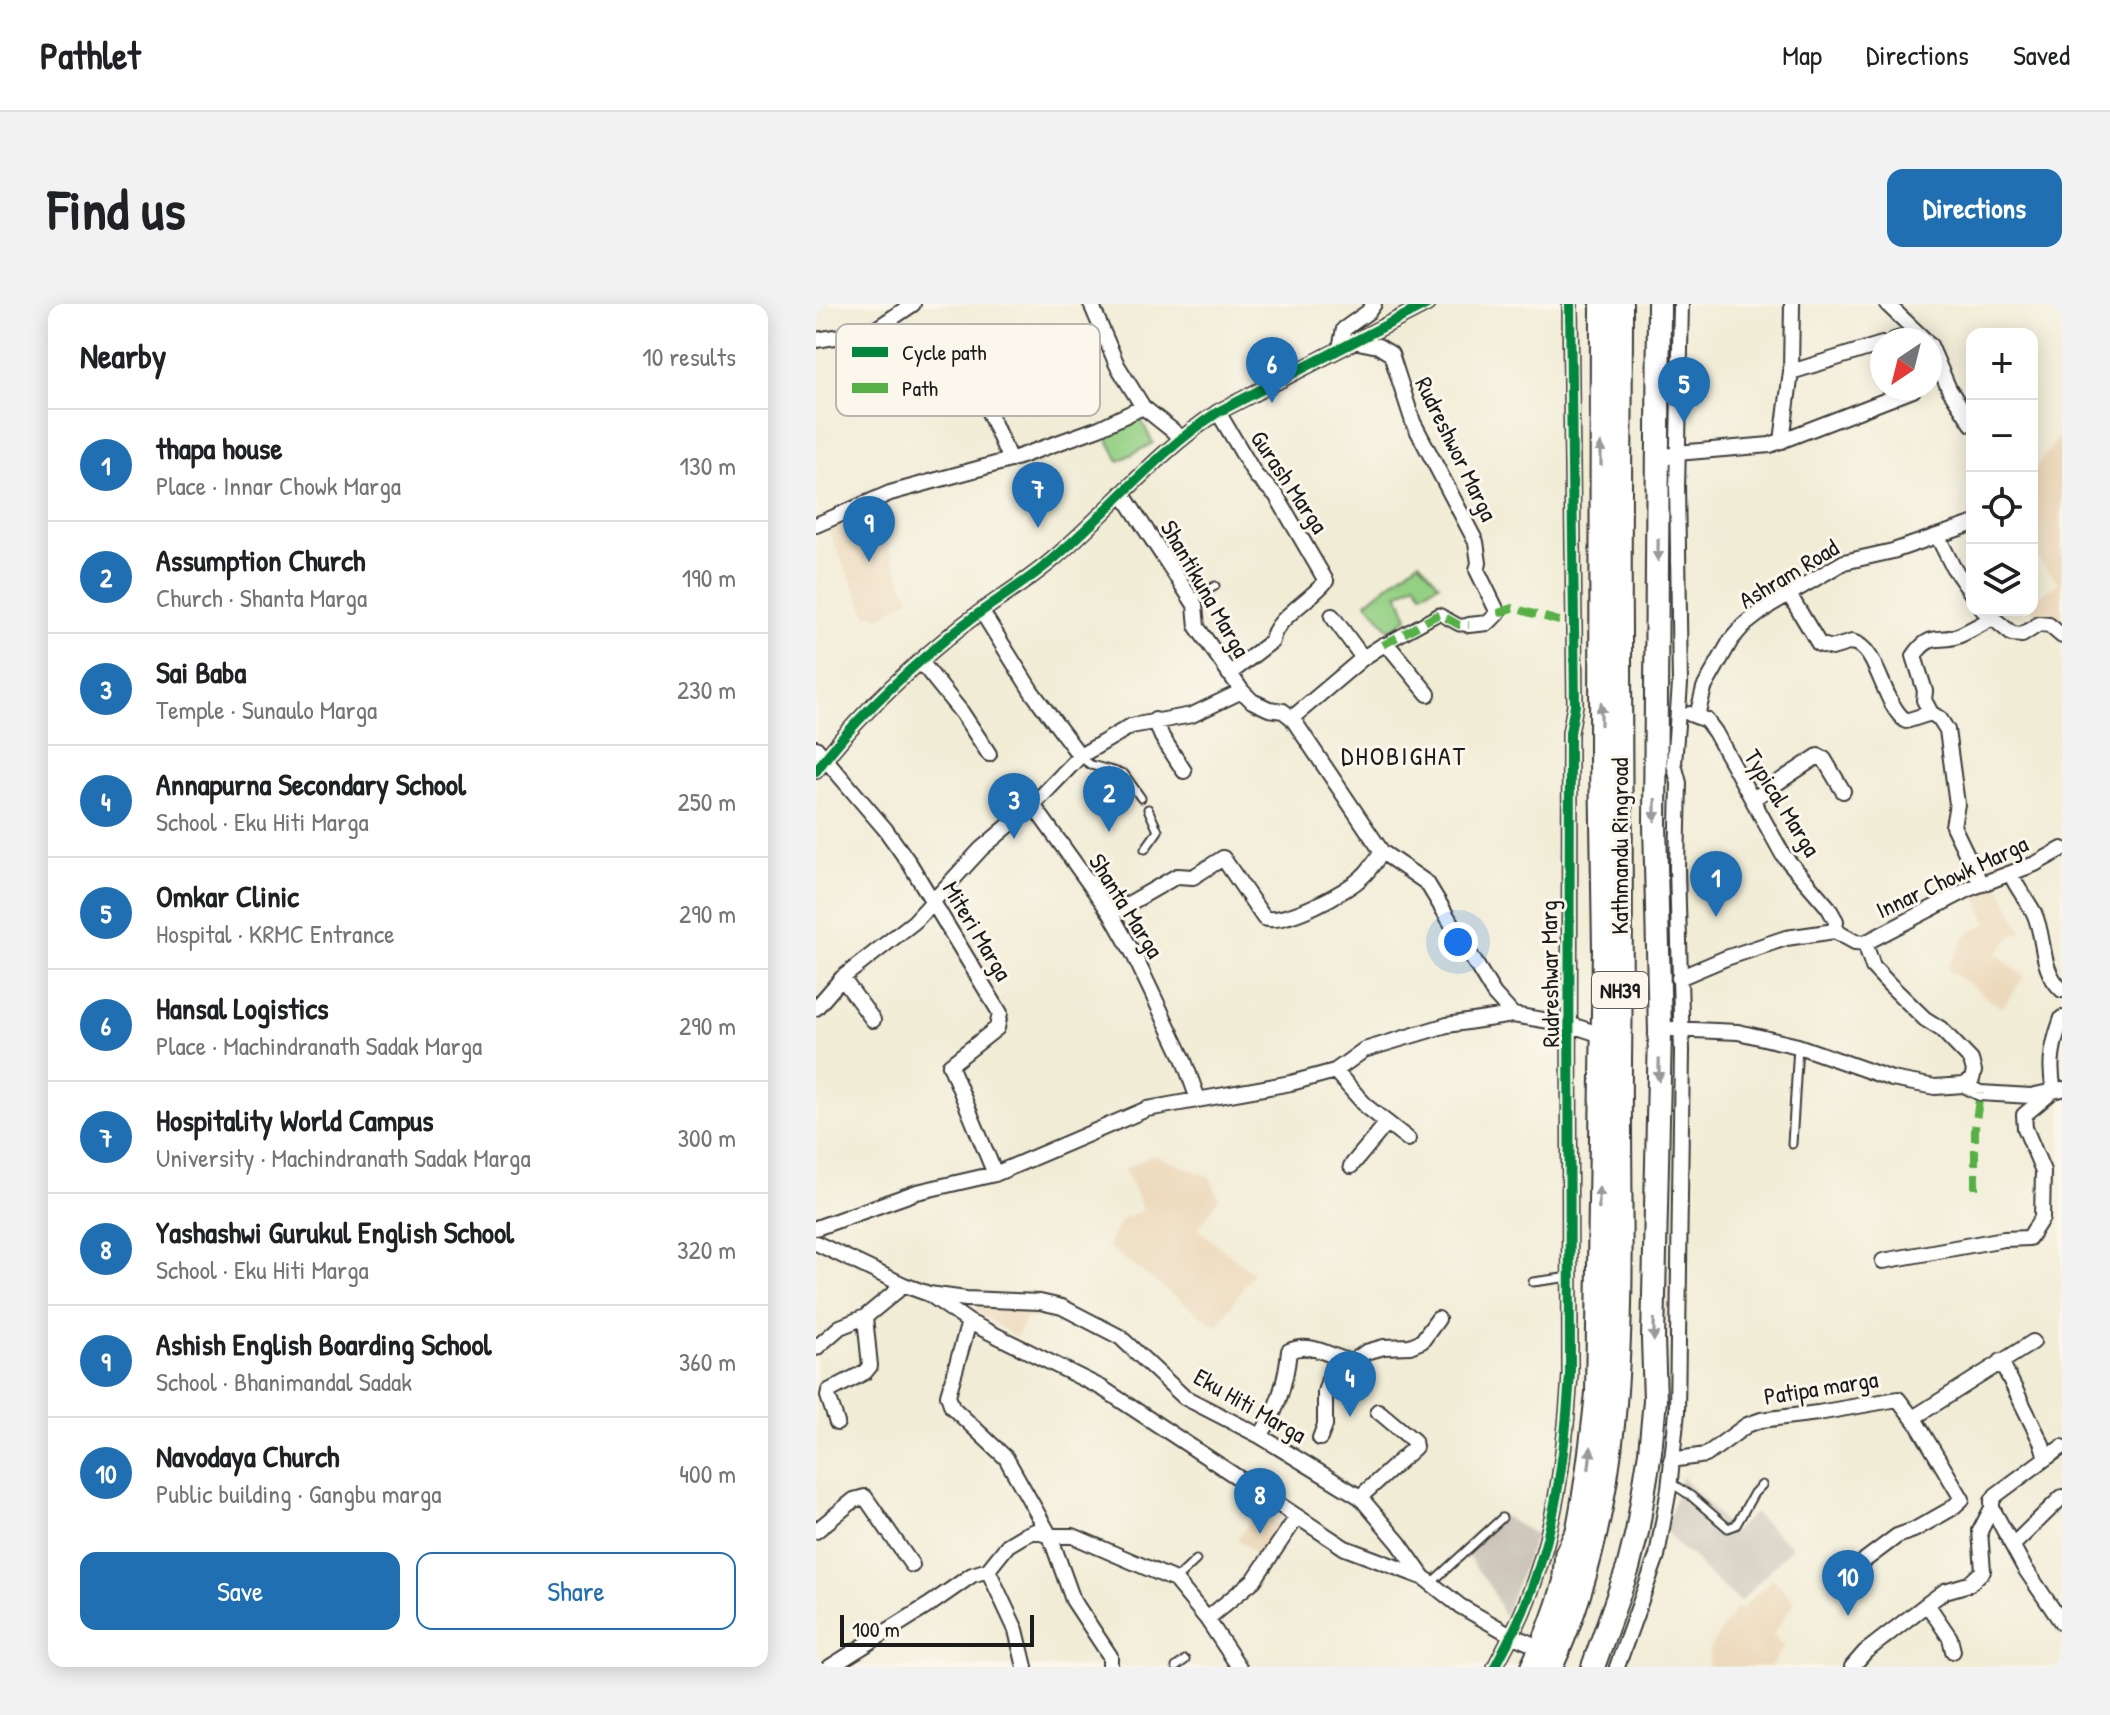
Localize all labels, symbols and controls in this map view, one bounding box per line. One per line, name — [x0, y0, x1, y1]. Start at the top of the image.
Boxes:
text: Pathlet — [40, 29, 141, 81]
text: Map — [1782, 36, 1822, 74]
text: Directions — [1866, 36, 1969, 74]
text: Saved — [2013, 36, 2070, 74]
button: Directions — [1887, 169, 2062, 247]
text: Find us — [48, 171, 186, 246]
legend — [836, 324, 1100, 416]
north arrow — [1870, 328, 1942, 400]
map controls — [1966, 328, 2038, 616]
button: + — [1966, 328, 2038, 400]
text: Nearby — [80, 333, 166, 379]
text: Cycle path — [902, 337, 986, 367]
pin: 6 — [1246, 337, 1298, 403]
text: 10 results — [642, 339, 736, 374]
pin: 5 — [1658, 357, 1710, 423]
street label: Rudreshwor Marga — [1408, 371, 1506, 526]
text: Path — [902, 373, 938, 403]
button: − — [1966, 400, 2038, 472]
street label: Gurash Marga — [1244, 424, 1336, 539]
text: thapa house — [156, 428, 282, 468]
one-way arrow — [1595, 441, 1607, 466]
text: 1 — [101, 448, 111, 483]
text: 130 m — [680, 448, 736, 483]
pin: 7 — [1012, 462, 1064, 528]
text: Place · Innar Chowk Marga — [156, 468, 401, 503]
button: locate — [1966, 472, 2038, 544]
pin: 9 — [843, 496, 895, 562]
street label: Shantikuna Marga — [1154, 514, 1258, 663]
street label: Ashram Road — [1733, 531, 1844, 615]
one-way arrow — [1651, 538, 1664, 563]
text: Assumption Church — [156, 540, 365, 580]
button: layers — [1966, 544, 2038, 616]
text: 2 — [100, 560, 112, 595]
text: 190 m — [682, 560, 736, 595]
text: Church · Shanta Marga — [156, 580, 367, 615]
text: Sai Baba — [156, 652, 246, 692]
text: 3 — [100, 672, 112, 707]
text: 230 m — [677, 672, 736, 707]
text: Temple · Sunaulo Marga — [156, 692, 377, 727]
one-way arrow — [1595, 701, 1607, 726]
district label: DHOBIGHAT — [1341, 738, 1467, 773]
street label: Typical Marga — [1737, 743, 1828, 862]
street label: Kathmandu Ringroad — [1603, 758, 1635, 934]
text: Annapurna Secondary School — [156, 764, 466, 804]
pin: 2 — [1083, 766, 1135, 832]
pin: 3 — [988, 773, 1040, 839]
text: 4 — [101, 784, 111, 819]
text: 250 m — [678, 784, 736, 819]
one-way arrow — [1649, 798, 1661, 823]
text: School · Eku Hiti Marga — [156, 804, 369, 839]
street label: Innar Chowk Marga — [1870, 827, 2033, 925]
street label: Shanta Marga — [1082, 847, 1172, 964]
pin: 1 — [1690, 851, 1742, 917]
street label: Miteri Marga — [936, 875, 1020, 986]
text: Omkar Clinic — [156, 876, 299, 916]
text: 5 — [101, 896, 112, 931]
text: 290 m — [679, 896, 736, 931]
street label: Rudreshwar Marg — [1532, 900, 1566, 1048]
text: Hospital · KRMC Entrance — [156, 916, 395, 951]
your location — [1438, 922, 1478, 962]
road number: NH39 — [1592, 972, 1648, 1008]
text: Hansal Logistics — [156, 988, 329, 1028]
text: 6 — [101, 1008, 111, 1043]
text: 290 m — [679, 1008, 736, 1043]
text: Place · Machindranath Sadak Marga — [156, 1028, 482, 1063]
one-way arrow — [1653, 1058, 1666, 1083]
text: Hospitality World Campus — [156, 1100, 434, 1140]
text: 7 — [100, 1120, 112, 1155]
text: 300 m — [677, 1120, 736, 1155]
text: University · Machindranath Sadak Marga — [156, 1140, 531, 1175]
one-way arrow — [1593, 1185, 1606, 1210]
text: Yashashwi Gurukul English School — [156, 1212, 514, 1252]
text: 8 — [100, 1232, 112, 1267]
text: 320 m — [677, 1232, 736, 1267]
text: School · Eku Hiti Marga — [156, 1252, 369, 1287]
one-way arrow — [1647, 1318, 1660, 1343]
text: Ashish English Boarding School — [156, 1324, 492, 1364]
text: 9 — [101, 1344, 111, 1379]
text: 360 m — [679, 1344, 736, 1379]
pin: 4 — [1324, 1351, 1376, 1417]
street label: Eku Hiti Marga — [1189, 1360, 1312, 1450]
street label: Patipa marga — [1762, 1362, 1880, 1412]
text: School · Bhanimandal Sadak — [156, 1364, 412, 1399]
text: Navodaya Church — [156, 1436, 339, 1476]
one-way arrow — [1584, 1445, 1597, 1470]
text: 10 — [95, 1456, 117, 1491]
text: 400 m — [679, 1456, 736, 1491]
pin: 8 — [1234, 1468, 1286, 1534]
text: Public building · Gangbu marga — [156, 1476, 441, 1511]
pin: 10 — [1822, 1550, 1874, 1616]
button: Save — [80, 1552, 400, 1630]
button: Share — [416, 1552, 736, 1630]
scale bar — [840, 1611, 1034, 1647]
text: 100 m — [852, 1614, 900, 1644]

